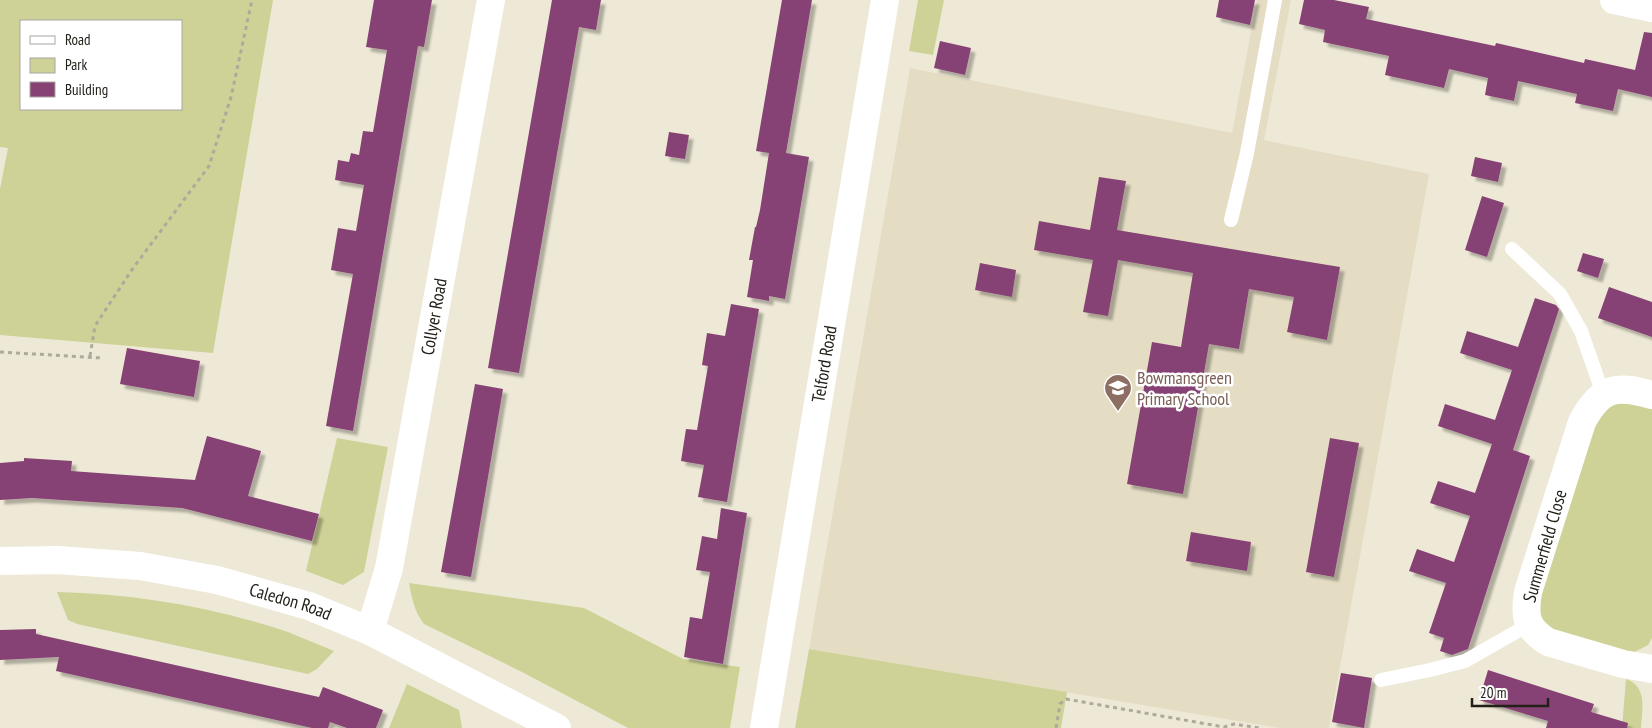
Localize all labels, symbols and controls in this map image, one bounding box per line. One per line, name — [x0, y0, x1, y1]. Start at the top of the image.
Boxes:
legend — [20, 20, 182, 110]
text: Road — [65, 30, 91, 49]
text: Park — [65, 55, 87, 74]
text: Building — [65, 80, 108, 99]
street label: Collyer Road — [415, 276, 452, 357]
street label: Telford Road — [806, 324, 842, 404]
place label: Bowmansgreen Primary School — [1137, 366, 1232, 410]
school or university icon: Bowmansgreen Primary School — [1103, 373, 1133, 412]
street label: Summerfield Close — [1517, 487, 1572, 605]
street label: Caledon Road — [247, 578, 335, 625]
scale bar — [1472, 676, 1548, 708]
text: 20 m — [1480, 683, 1506, 702]

